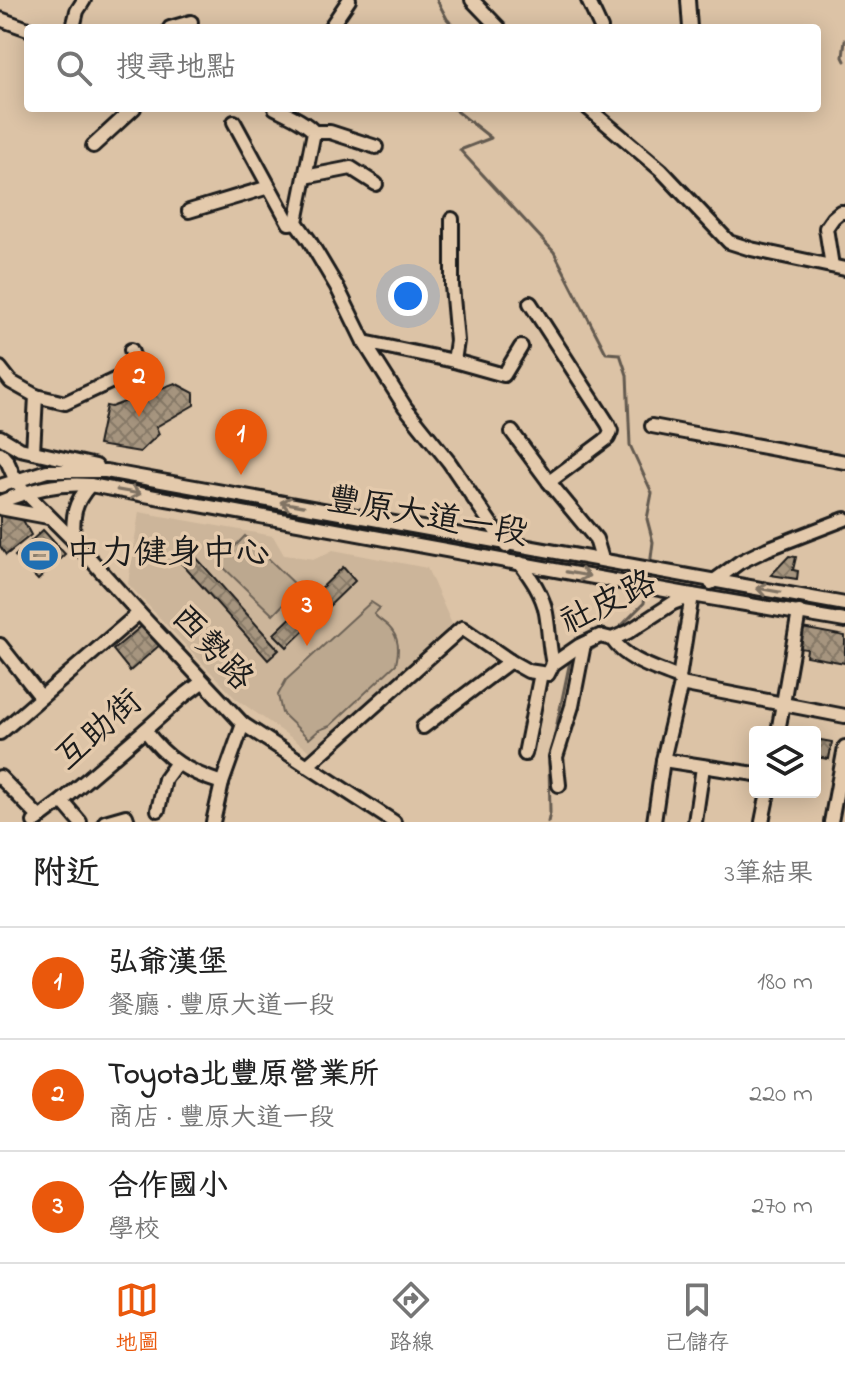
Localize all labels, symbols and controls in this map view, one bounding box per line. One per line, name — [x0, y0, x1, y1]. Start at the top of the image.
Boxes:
search box — [24, 24, 821, 112]
icon: search — [52, 46, 96, 90]
text: 搜尋地點 — [116, 47, 236, 91]
your location — [388, 276, 428, 316]
pin: 2 — [113, 351, 165, 417]
pin: 1 — [215, 409, 267, 475]
street label: 豐原大道一段 — [322, 476, 532, 560]
one-way arrow — [116, 485, 141, 500]
one-way arrow — [280, 496, 305, 511]
place label: 中力健身中心 — [66, 530, 270, 580]
sports icon: 中力健身中心 — [21, 536, 59, 574]
street label: 社皮路 — [552, 559, 666, 649]
one-way arrow — [564, 568, 590, 583]
pin: 3 — [281, 580, 333, 646]
one-way arrow — [756, 581, 781, 596]
street label: 西勢路 — [158, 595, 264, 703]
street label: 互助街 — [45, 679, 155, 783]
map controls — [749, 726, 821, 798]
button: layers — [749, 726, 821, 798]
text: 附近 — [32, 850, 100, 900]
text: 3筆結果 — [724, 856, 813, 894]
text: 弘爺漢堡 — [108, 942, 228, 986]
text: 1 — [54, 964, 62, 1002]
text: 180 m — [757, 964, 813, 1002]
text: 餐廳 · 豐原大道一段 — [108, 988, 335, 1026]
text: Toyota北豐原營業所 — [108, 1054, 379, 1098]
text: 2 — [52, 1076, 64, 1114]
text: 220 m — [749, 1076, 813, 1114]
text: 商店 · 豐原大道一段 — [108, 1100, 335, 1138]
text: 合作國小 — [108, 1166, 228, 1210]
text: 3 — [53, 1188, 63, 1226]
text: 270 m — [751, 1188, 813, 1226]
text: 學校 — [108, 1212, 160, 1250]
tab: 地圖 — [115, 1278, 159, 1360]
tab: 路線 — [389, 1278, 434, 1360]
tab: 已儲存 — [664, 1278, 730, 1360]

